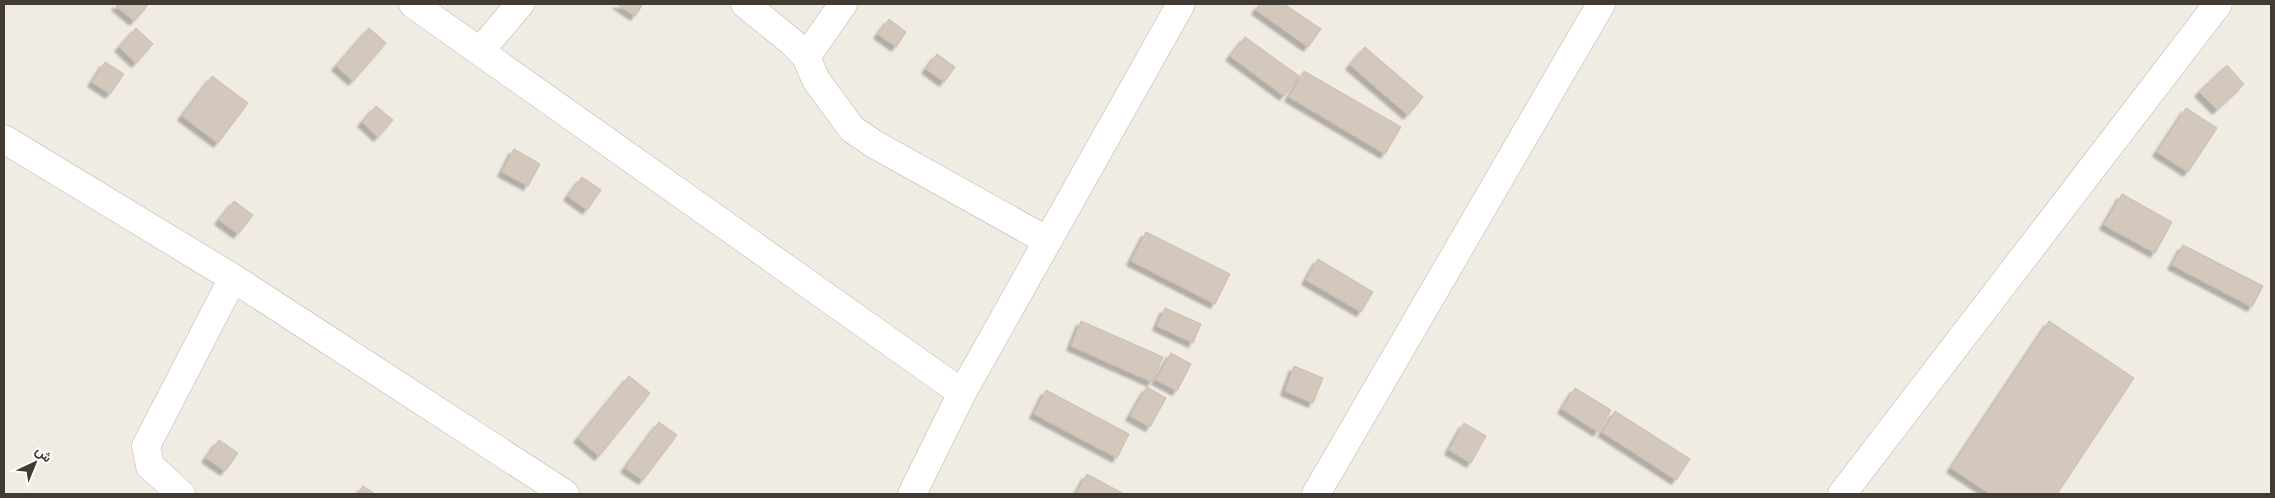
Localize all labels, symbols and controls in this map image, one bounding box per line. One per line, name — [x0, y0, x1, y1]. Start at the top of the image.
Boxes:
north arrow — [10, 438, 60, 488]
text: ش — [32, 442, 56, 466]

